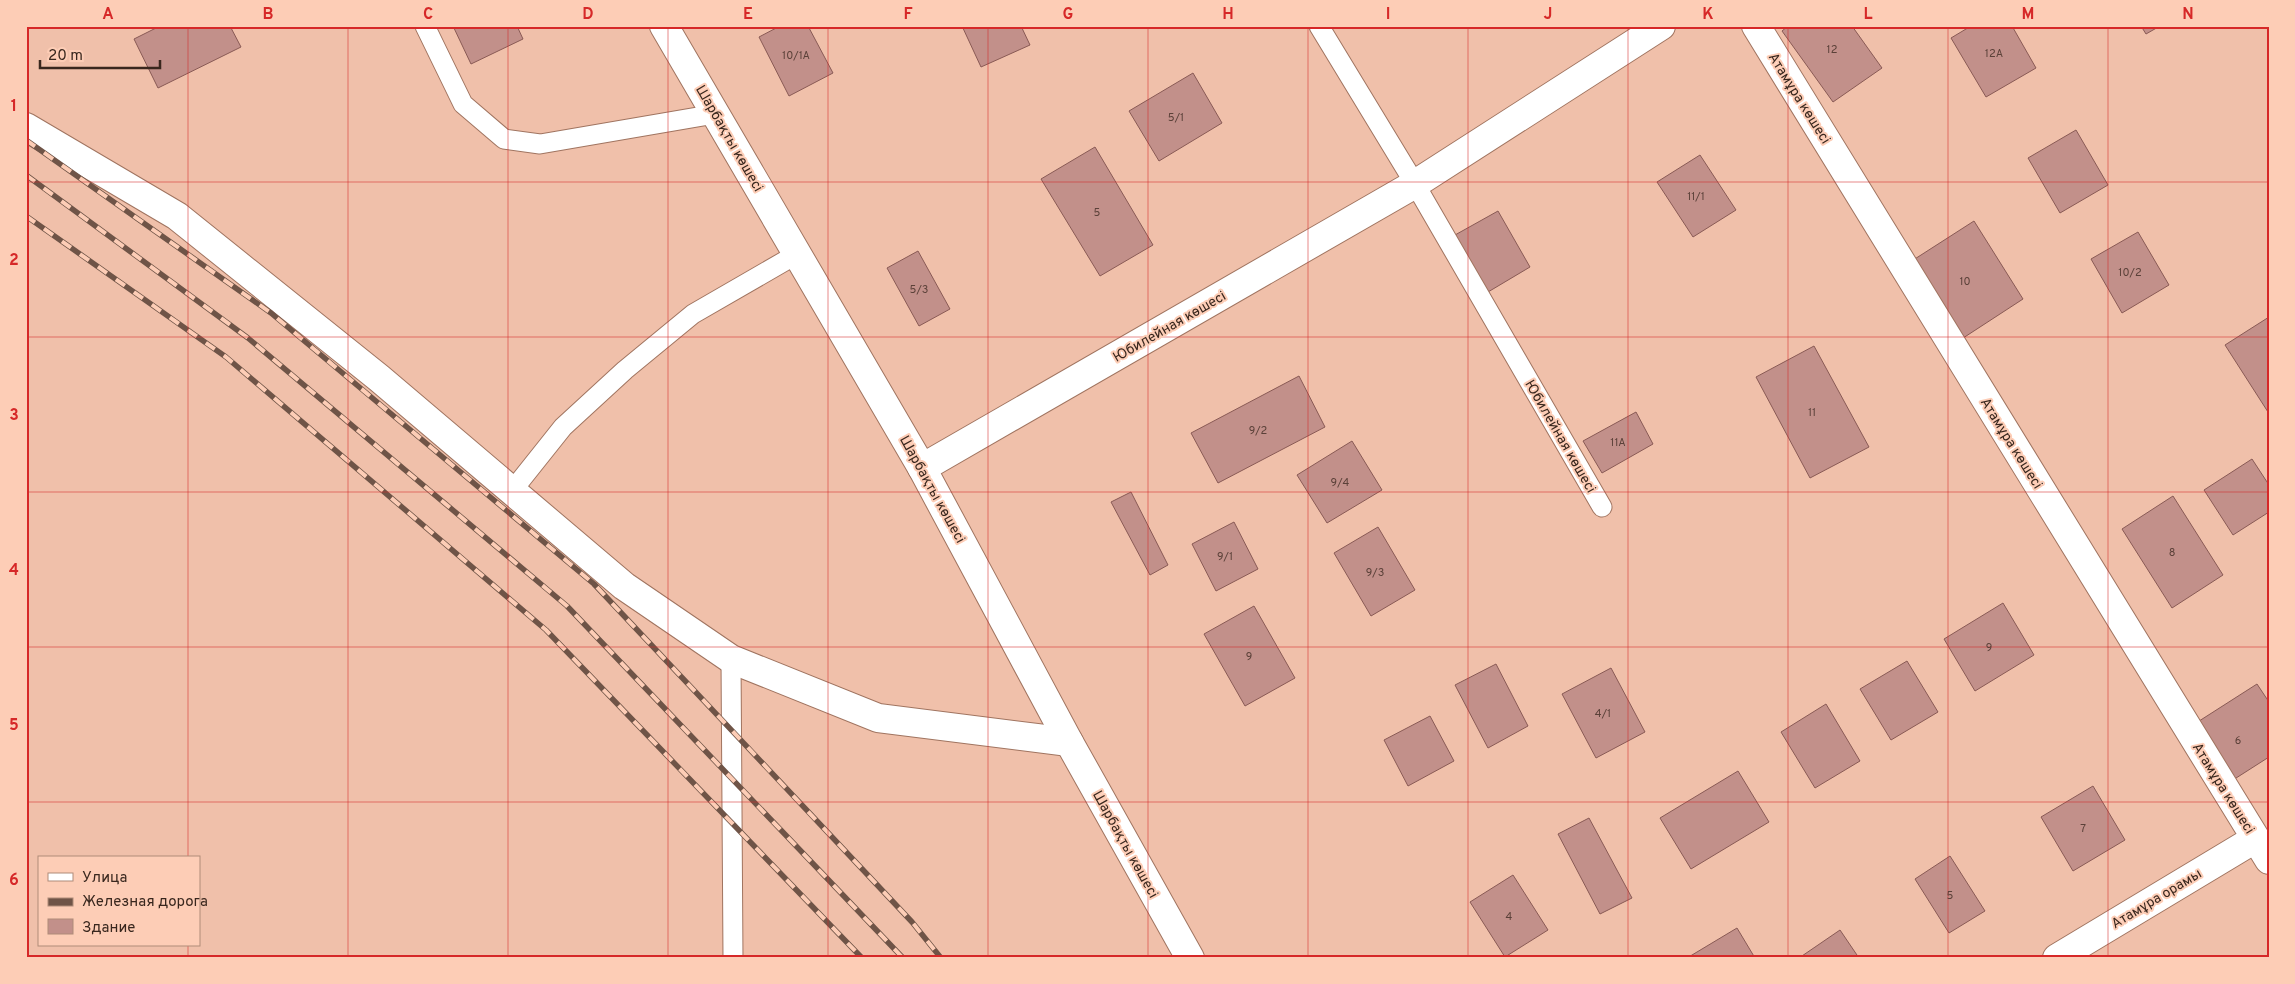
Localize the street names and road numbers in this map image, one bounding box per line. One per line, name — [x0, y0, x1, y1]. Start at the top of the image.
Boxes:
street label: Атамұра көшесі — [1764, 50, 1834, 147]
street label: Шарбақты көшесі — [691, 82, 766, 195]
street label: Юбилейная көшесі — [1110, 288, 1229, 367]
street label: Юбилейная көшесі — [1520, 377, 1599, 496]
street label: Атамұра көшесі — [1976, 395, 2046, 492]
street label: Шарбақты көшесі — [895, 433, 968, 546]
street label: Атамұра көшесі — [2188, 740, 2258, 837]
street label: Шарбақты көшесі — [1088, 788, 1161, 901]
street label: Атамұра орамы — [2108, 866, 2205, 933]

